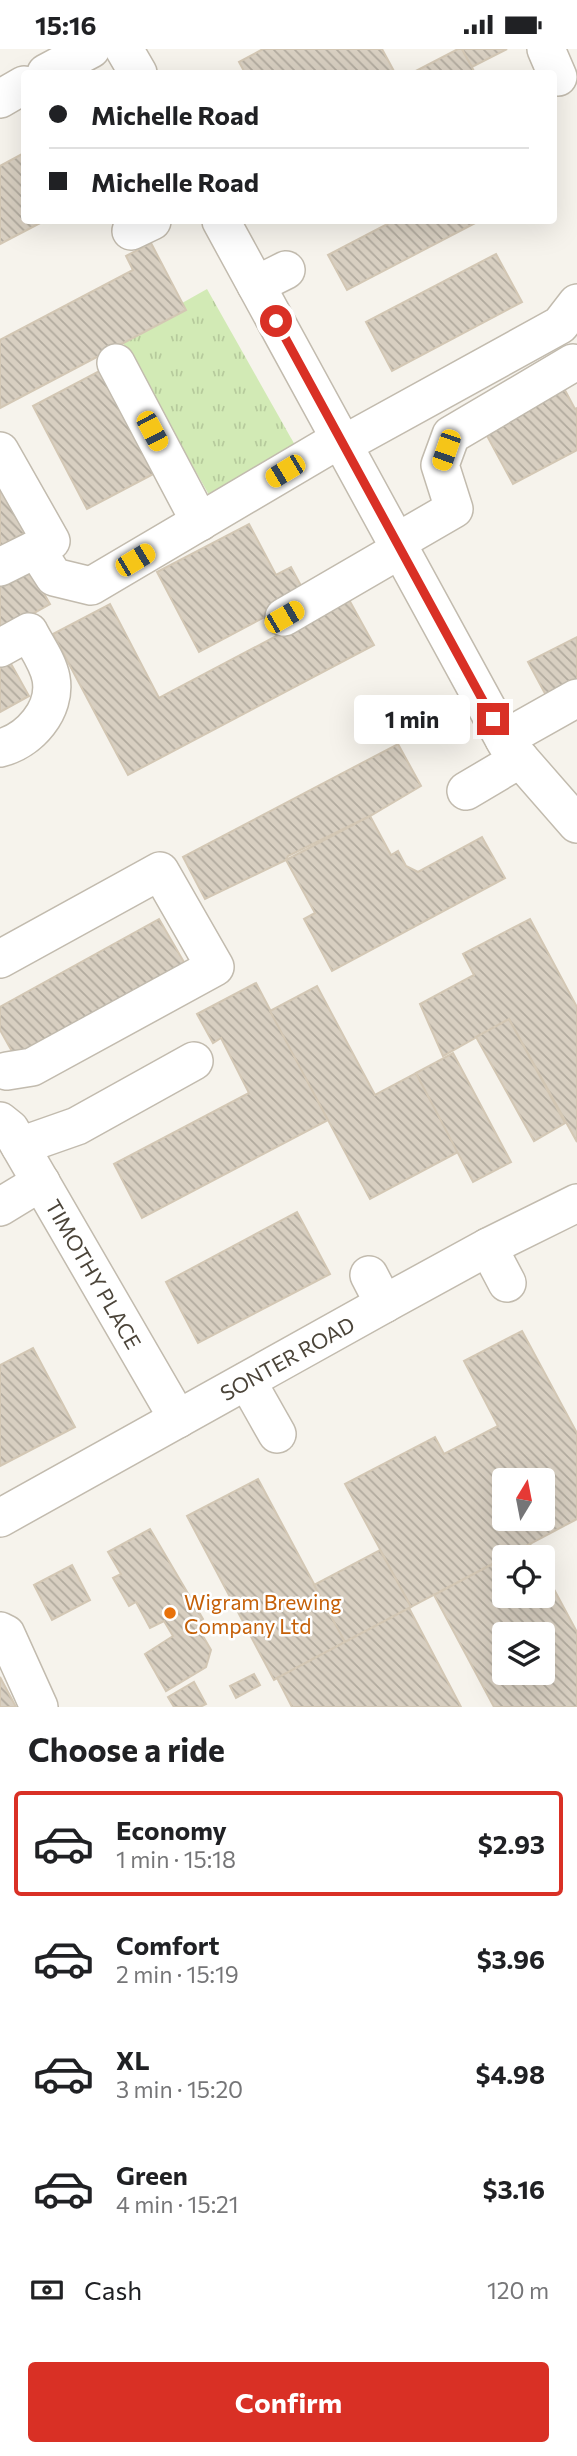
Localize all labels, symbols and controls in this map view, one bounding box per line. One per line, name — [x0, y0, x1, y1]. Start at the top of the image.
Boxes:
text: 15:16 — [35, 9, 97, 40]
text: Michelle Road — [91, 99, 259, 130]
text: Michelle Road — [91, 166, 259, 197]
route start — [260, 305, 292, 337]
car — [133, 408, 172, 454]
car — [430, 427, 463, 473]
car — [262, 451, 309, 491]
car — [112, 540, 159, 580]
car — [261, 597, 308, 637]
callout: 1 min — [353, 695, 468, 743]
route end — [477, 703, 509, 735]
text: 1 min — [385, 705, 439, 733]
street label: TIMOTHY PLACE — [41, 1195, 147, 1353]
street label: SONTER ROAD — [216, 1311, 358, 1405]
north arrow — [492, 1468, 555, 1531]
map controls — [492, 1468, 555, 1685]
button: locate — [492, 1545, 555, 1608]
place label: Wigram Brewing Company Ltd — [184, 1589, 342, 1638]
marker: Wigram Brewing Company Ltd — [162, 1605, 178, 1621]
button: layers — [492, 1622, 555, 1685]
text: Choose a ride — [28, 1729, 225, 1769]
icon: car — [32, 1812, 95, 1875]
text: Economy — [116, 1814, 227, 1845]
text: $2.93 — [478, 1828, 545, 1859]
text: 1 min · 15:18 — [116, 1845, 236, 1873]
icon: car — [32, 1927, 95, 1990]
text: Comfort — [116, 1929, 219, 1960]
text: $3.96 — [477, 1943, 545, 1974]
text: 2 min · 15:19 — [116, 1960, 239, 1988]
icon: car — [32, 2042, 95, 2105]
text: XL — [116, 2044, 150, 2075]
text: $4.98 — [476, 2058, 545, 2089]
text: 3 min · 15:20 — [116, 2075, 243, 2103]
icon: car — [32, 2157, 95, 2220]
text: Green — [116, 2159, 188, 2190]
text: $3.16 — [483, 2173, 545, 2204]
text: 4 min · 15:21 — [116, 2190, 239, 2218]
icon: cash — [28, 2271, 66, 2309]
text: Cash — [84, 2274, 142, 2305]
text: 120 m — [487, 2276, 549, 2304]
button: Confirm — [28, 2362, 549, 2442]

